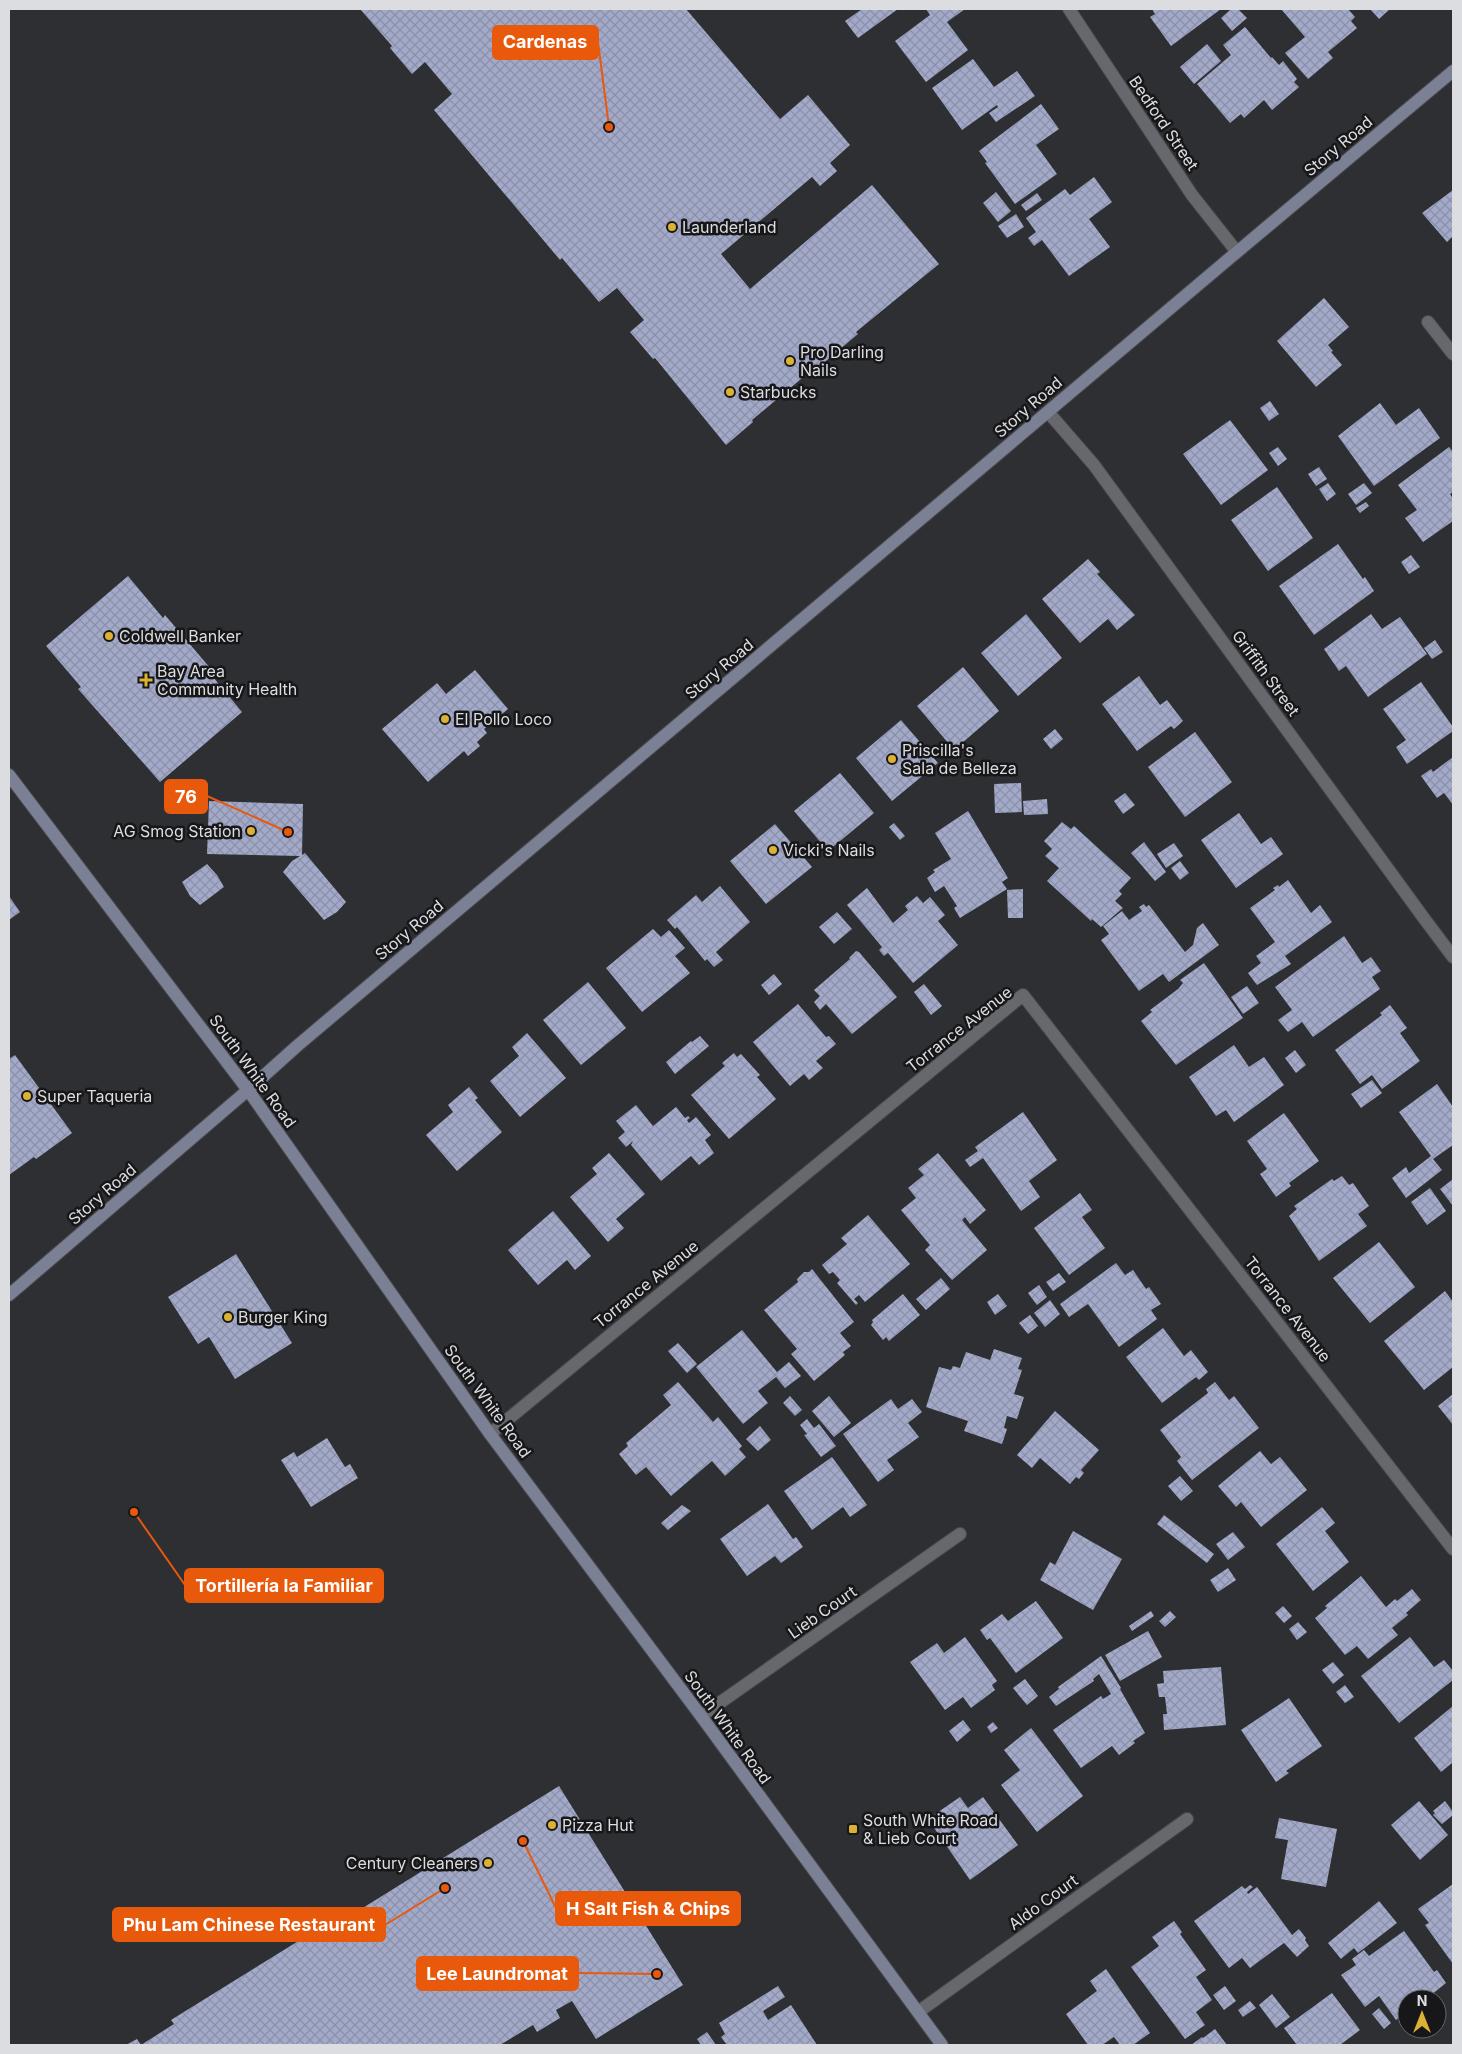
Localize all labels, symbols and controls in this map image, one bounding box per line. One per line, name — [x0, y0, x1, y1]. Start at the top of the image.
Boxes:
callout: Cardenas — [493, 26, 598, 59]
text: Cardenas — [503, 31, 587, 52]
street label: Bedford Street — [1125, 72, 1203, 174]
street label: Story Road — [1300, 112, 1376, 180]
place label: Launderland — [682, 217, 776, 237]
marker: Launderland — [666, 221, 678, 233]
place label: Pro Darling Nails — [800, 342, 884, 380]
marker: Pro Darling Nails — [784, 355, 796, 367]
street label: Story Road — [990, 372, 1066, 442]
place label: Starbucks — [740, 382, 816, 402]
marker: Starbucks — [724, 386, 736, 398]
place label: Coldwell Banker — [119, 626, 241, 646]
street label: Griffith Street — [1228, 626, 1304, 720]
marker: Coldwell Banker — [103, 630, 115, 642]
street label: Story Road — [681, 635, 757, 703]
place label: Bay Area Community Health — [157, 661, 297, 699]
marker: Bay Area Community Health — [139, 673, 153, 687]
place label: El Pollo Loco — [455, 709, 552, 729]
marker: El Pollo Loco — [439, 713, 451, 725]
place label: Priscilla's Sala de Belleza — [902, 740, 1017, 778]
marker: Priscilla's Sala de Belleza — [886, 753, 898, 765]
callout: 76 — [165, 780, 207, 813]
text: 76 — [175, 786, 197, 807]
place label: AG Smog Station — [113, 821, 241, 841]
marker: AG Smog Station — [245, 825, 257, 837]
place label: Vicki's Nails — [783, 840, 875, 860]
marker: Vicki's Nails — [767, 844, 779, 856]
street label: Story Road — [371, 896, 447, 964]
street label: Torrance Avenue — [902, 982, 1016, 1076]
street label: South White Road — [205, 1010, 301, 1132]
place label: Super Taqueria — [37, 1086, 152, 1106]
marker: Super Taqueria — [21, 1090, 33, 1102]
street label: Story Road — [64, 1159, 140, 1229]
street label: Torrance Avenue — [590, 1236, 702, 1332]
street label: Torrance Avenue — [1241, 1252, 1335, 1366]
place label: Burger King — [238, 1307, 328, 1327]
marker: Burger King — [222, 1311, 234, 1323]
street label: South White Road — [440, 1340, 536, 1462]
callout: Tortillería la Familiar — [185, 1569, 383, 1602]
text: Tortillería la Familiar — [195, 1575, 373, 1596]
street label: Lieb Court — [784, 1581, 860, 1643]
street label: South White Road — [680, 1666, 776, 1788]
place label: South White Road & Lieb Court — [863, 1810, 998, 1848]
place label: Pizza Hut — [562, 1815, 634, 1835]
marker: Pizza Hut — [546, 1819, 558, 1831]
marker: South White Road & Lieb Court — [847, 1823, 859, 1835]
place label: Century Cleaners — [346, 1853, 478, 1873]
marker: Century Cleaners — [482, 1857, 494, 1869]
street label: Aldo Court — [1004, 1870, 1082, 1934]
callout: H Salt Fish & Chips — [556, 1892, 740, 1925]
text: H Salt Fish & Chips — [566, 1898, 730, 1919]
callout: Phu Lam Chinese Restaurant — [113, 1908, 385, 1941]
text: Phu Lam Chinese Restaurant — [123, 1914, 375, 1935]
callout: Lee Laundromat — [417, 1957, 578, 1990]
text: Lee Laundromat — [426, 1963, 568, 1984]
north arrow — [1397, 1989, 1447, 2039]
text: N — [1417, 1992, 1427, 2009]

